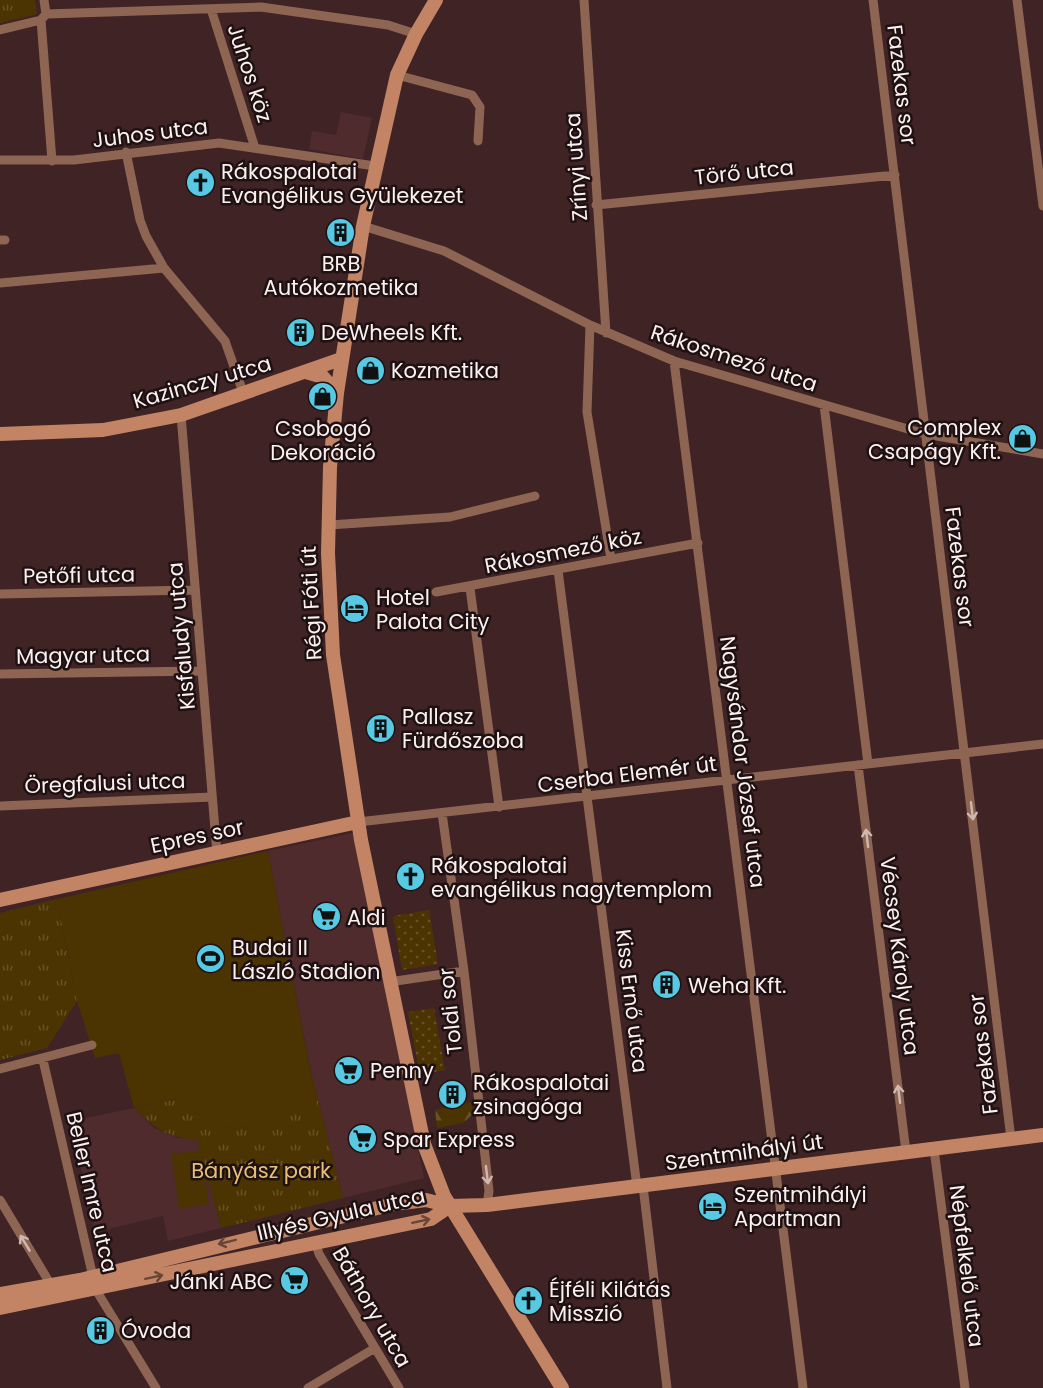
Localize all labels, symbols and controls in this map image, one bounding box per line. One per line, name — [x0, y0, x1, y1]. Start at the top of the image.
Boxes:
street label: Juhos köz — [220, 20, 280, 126]
street label: Fazekas sor — [880, 23, 924, 147]
street label: Juhos utca — [91, 112, 209, 154]
street label: Zrínyi utca — [558, 112, 594, 222]
street label: Törő utca — [693, 152, 795, 192]
place label: Rákospalotai Evangélikus Gyülekezet — [221, 157, 463, 210]
church icon: Rákospalotai Evangélikus Gyülekezet — [184, 167, 216, 199]
building icon: BRB Autókozmetika — [325, 216, 357, 248]
place label: BRB Autókozmetika — [264, 249, 418, 302]
building icon: DeWheels Kft. — [284, 316, 316, 348]
street label: Rákosmező utca — [647, 317, 821, 399]
place label: DeWheels Kft. — [321, 318, 462, 347]
street label: Kazinczy utca — [129, 348, 275, 416]
shop icon: Kozmetika — [354, 354, 386, 386]
place label: Kozmetika — [391, 356, 499, 385]
shop icon: Csobogó Dekoráció — [307, 381, 339, 413]
place label: Complex Csapágy Kft. — [868, 413, 1001, 466]
place label: Csobogó Dekoráció — [270, 414, 376, 467]
shop icon: Complex Csapágy Kft. — [1006, 423, 1038, 455]
street label: Fazekas sor — [938, 505, 982, 629]
street label: Rákosmező köz — [482, 522, 644, 580]
street label: Régi Fóti út — [294, 545, 328, 661]
street label: Petőfi utca — [23, 560, 135, 590]
street label: Kisfaludy utca — [160, 561, 202, 711]
place label: Hotel Palota City — [376, 583, 489, 636]
hotel icon: Hotel Palota City — [339, 593, 371, 625]
street label: Nagysándor József utca — [713, 635, 773, 889]
street label: Magyar utca — [16, 639, 150, 671]
place label: Pallasz Fürdőszoba — [402, 702, 524, 755]
building icon: Pallasz Fürdőszoba — [365, 712, 397, 744]
street label: Cserba Elemér út — [536, 749, 718, 799]
street label: Öregfalusi utca — [24, 766, 186, 800]
one-way arrow — [967, 801, 978, 821]
street label: Epres sor — [148, 812, 246, 860]
one-way arrow — [862, 828, 873, 848]
place label: Rákospalotai evangélikus nagytemplom — [431, 851, 712, 904]
street label: Vécsey Károly utca — [873, 855, 927, 1057]
church icon: Rákospalotai evangélikus nagytemplom — [394, 861, 426, 893]
supermarket icon: Aldi — [310, 901, 342, 933]
place label: Aldi — [347, 903, 386, 932]
street label: Kiss Ernő utca — [609, 928, 655, 1074]
place label: Budai II László Stadion — [232, 933, 380, 986]
sports icon: Budai II László Stadion — [195, 943, 227, 975]
street label: Toldi sor — [431, 966, 469, 1056]
building icon: Weha Kft. — [651, 969, 683, 1001]
place label: Weha Kft. — [688, 971, 786, 1000]
street label: Fazekas sor — [961, 992, 1005, 1116]
supermarket icon: Penny — [333, 1054, 365, 1086]
place label: Penny — [370, 1056, 434, 1085]
place label: Rákospalotai zsinagóga — [473, 1068, 609, 1121]
building icon: Rákospalotai zsinagóga — [436, 1078, 468, 1110]
one-way arrow — [893, 1085, 904, 1104]
street label: Beller Imre utca — [59, 1109, 125, 1275]
supermarket icon: Spar Express — [346, 1123, 378, 1155]
place label: Spar Express — [383, 1125, 515, 1154]
street label: Szentmihályi út — [663, 1127, 825, 1177]
park label: Bányász park — [191, 1156, 331, 1185]
one-way arrow — [482, 1164, 493, 1184]
place label: Szentmihályi Apartman — [734, 1180, 867, 1233]
street label: Illyés Gyula utca — [254, 1181, 428, 1247]
street label: Népfelkelő utca — [943, 1183, 991, 1349]
hotel icon: Szentmihályi Apartman — [697, 1190, 729, 1222]
one-way arrow — [410, 1215, 430, 1226]
one-way arrow — [19, 1235, 31, 1252]
one-way arrow — [218, 1237, 237, 1249]
street label: Báthory utca — [326, 1241, 418, 1373]
supermarket icon: Jánki ABC — [278, 1265, 310, 1297]
place label: Jánki ABC — [169, 1267, 273, 1296]
one-way arrow — [143, 1271, 163, 1282]
place label: Éjféli Kilátás Misszió — [549, 1275, 671, 1328]
church icon: Éjféli Kilátás Misszió — [512, 1285, 544, 1317]
building icon: Óvoda — [84, 1314, 116, 1346]
place label: Óvoda — [121, 1316, 191, 1345]

